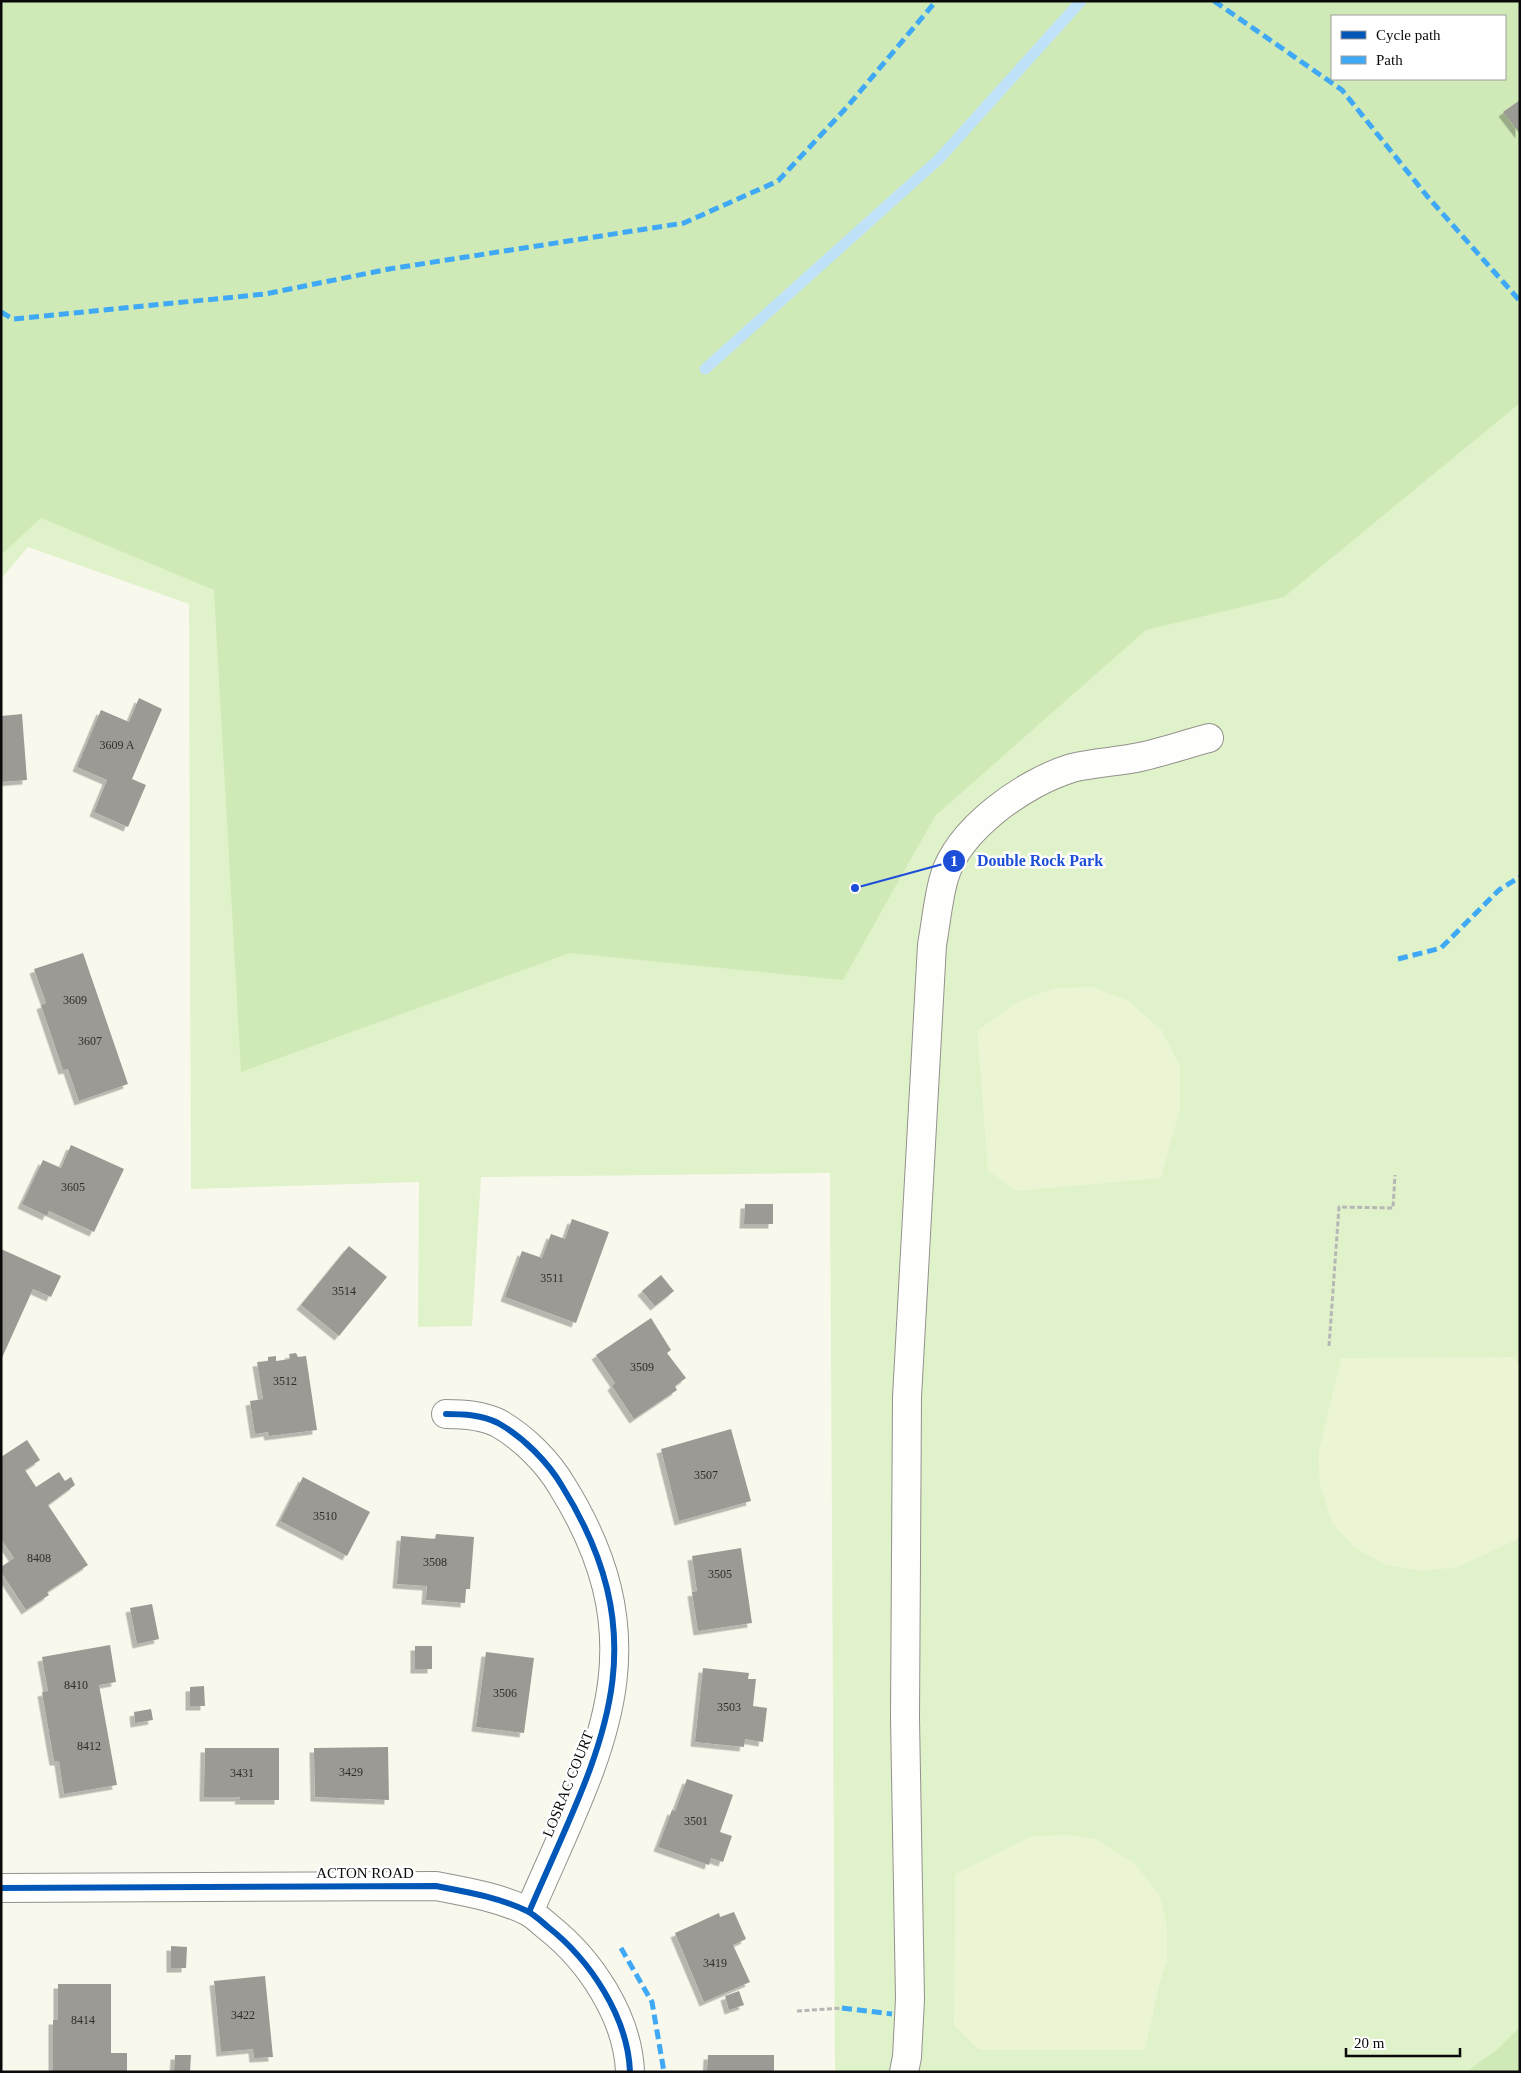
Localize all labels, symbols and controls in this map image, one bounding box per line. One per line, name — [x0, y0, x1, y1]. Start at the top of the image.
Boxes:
legend — [1331, 15, 1506, 80]
text: Cycle path — [1376, 27, 1441, 43]
text: Path — [1376, 52, 1403, 68]
house number: 3609 A — [99, 738, 135, 752]
callout: Double Rock Park — [942, 845, 1113, 876]
text: Double Rock Park — [977, 852, 1103, 869]
text: 1 — [950, 853, 958, 869]
house number: 3609 — [63, 993, 87, 1007]
house number: 3607 — [78, 1034, 102, 1048]
house number: 3605 — [61, 1180, 85, 1194]
house number: 3511 — [540, 1271, 564, 1285]
house number: 3514 — [332, 1284, 356, 1298]
house number: 3509 — [630, 1360, 654, 1374]
house number: 3512 — [273, 1374, 297, 1388]
house number: 3507 — [694, 1468, 718, 1482]
house number: 3510 — [313, 1509, 337, 1523]
house number: 8408 — [27, 1551, 51, 1565]
house number: 3508 — [423, 1555, 447, 1569]
house number: 3505 — [708, 1567, 732, 1581]
house number: 8410 — [64, 1678, 88, 1692]
house number: 3506 — [493, 1686, 517, 1700]
house number: 3503 — [717, 1700, 741, 1714]
street label: LOSRAC COURT — [539, 1729, 597, 1839]
house number: 8412 — [77, 1739, 101, 1753]
house number: 3429 — [339, 1765, 363, 1779]
house number: 3431 — [230, 1766, 254, 1780]
house number: 3501 — [684, 1814, 708, 1828]
street label: ACTON ROAD — [316, 1865, 414, 1881]
house number: 3419 — [703, 1956, 727, 1970]
house number: 3422 — [231, 2008, 255, 2022]
house number: 8414 — [71, 2013, 95, 2027]
scale bar — [1346, 2026, 1460, 2058]
text: 20 m — [1354, 2035, 1385, 2051]

